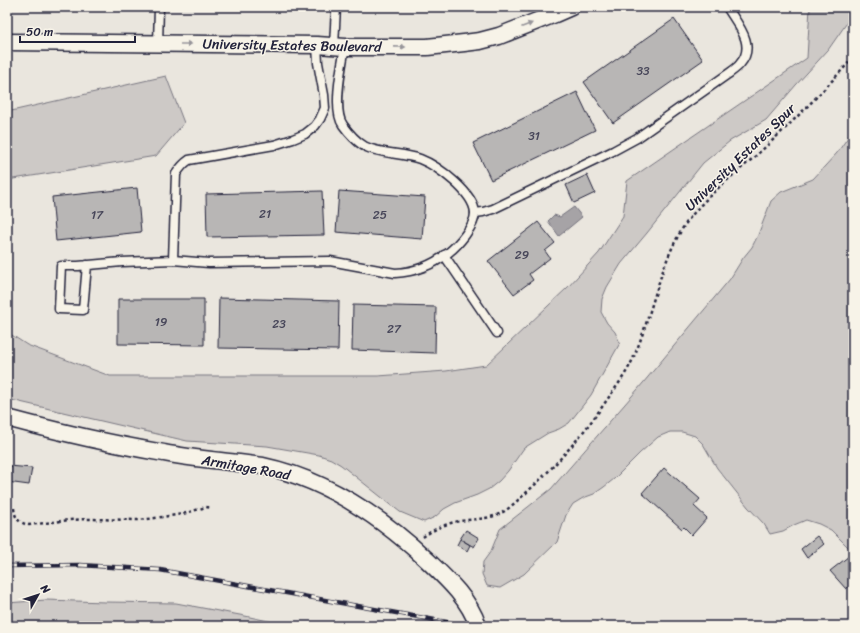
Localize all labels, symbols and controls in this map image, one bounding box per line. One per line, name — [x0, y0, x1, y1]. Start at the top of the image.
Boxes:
scale bar — [20, 18, 135, 44]
text: 50 m — [26, 21, 53, 43]
one-way arrow — [521, 22, 533, 28]
street label: University Estates Boulevard — [202, 31, 383, 60]
one-way arrow — [180, 41, 193, 47]
one-way arrow — [394, 44, 407, 50]
house number: 33 — [636, 60, 650, 82]
street label: University Estates Spur — [679, 96, 803, 217]
house number: 31 — [528, 125, 540, 147]
house number: 21 — [259, 203, 271, 225]
house number: 17 — [91, 204, 104, 226]
house number: 25 — [373, 204, 387, 226]
house number: 29 — [515, 244, 529, 266]
house number: 19 — [155, 311, 167, 333]
house number: 23 — [272, 313, 286, 335]
house number: 27 — [387, 318, 402, 340]
street label: Armitage Road — [199, 447, 294, 488]
north arrow — [18, 575, 58, 615]
text: N — [35, 579, 55, 598]

